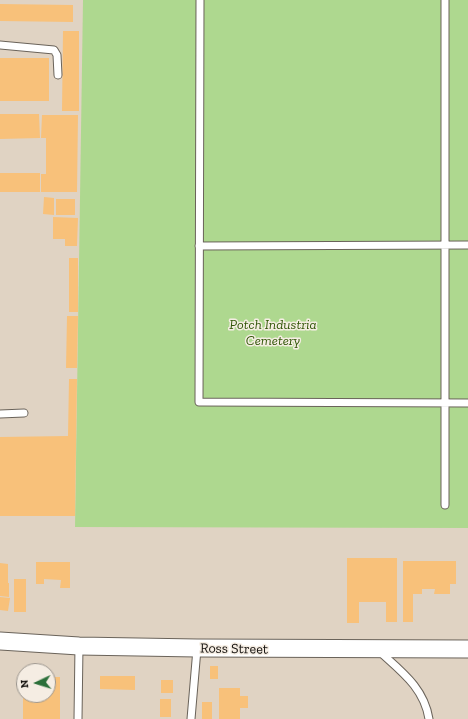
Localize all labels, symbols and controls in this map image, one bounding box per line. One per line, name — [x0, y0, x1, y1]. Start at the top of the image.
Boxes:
park label: Potch Industria Cemetery — [229, 317, 317, 350]
street label: Ross Street — [200, 640, 268, 658]
north arrow — [16, 663, 56, 703]
text: N — [18, 679, 31, 688]

